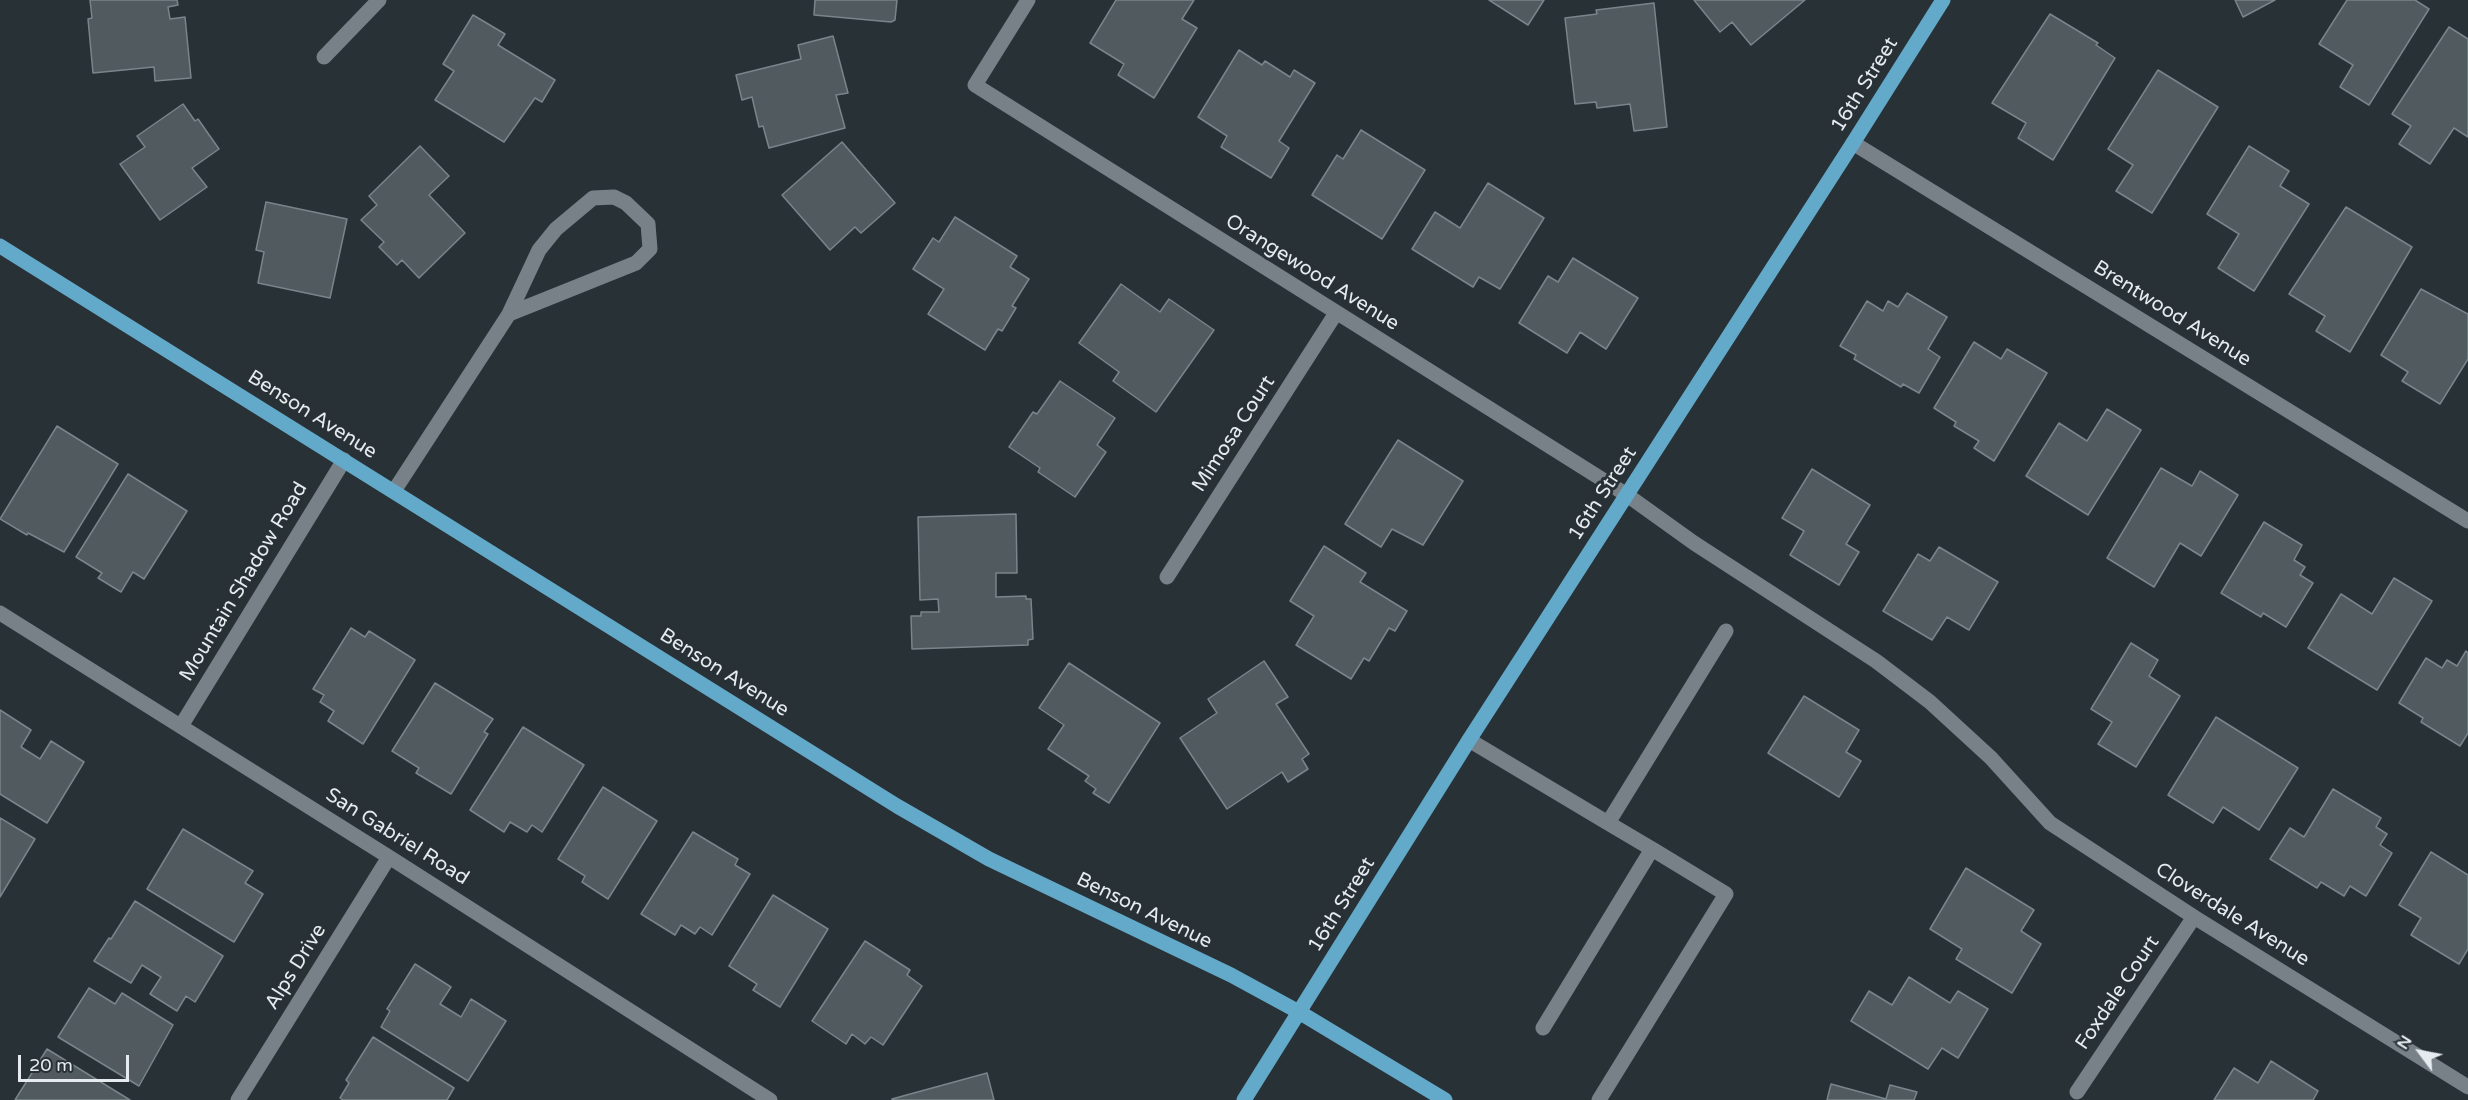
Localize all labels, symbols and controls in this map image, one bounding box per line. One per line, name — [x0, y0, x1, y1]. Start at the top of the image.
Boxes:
street label: 16th Street — [1826, 33, 1904, 137]
street label: Orangewood Avenue — [1221, 210, 1403, 336]
street label: Brentwood Avenue — [2089, 256, 2255, 372]
street label: Benson Avenue — [243, 366, 381, 464]
street label: Mimosa Court — [1187, 371, 1281, 497]
street label: 16th Street — [1564, 442, 1642, 546]
street label: Mountain Shadow Road — [175, 478, 313, 686]
street label: Benson Avenue — [655, 624, 793, 722]
street label: San Gabriel Road — [321, 783, 473, 891]
street label: 16th Street — [1303, 853, 1381, 957]
street label: Cloverdale Avenue — [2151, 858, 2313, 972]
street label: Benson Avenue — [1072, 868, 1216, 954]
street label: Alps Drive — [260, 920, 332, 1014]
street label: Foxdale Court — [2071, 931, 2165, 1055]
north arrow — [2390, 1022, 2450, 1082]
text: N — [2393, 1032, 2417, 1053]
scale bar — [21, 1043, 132, 1081]
text: 20 m — [29, 1054, 73, 1076]

